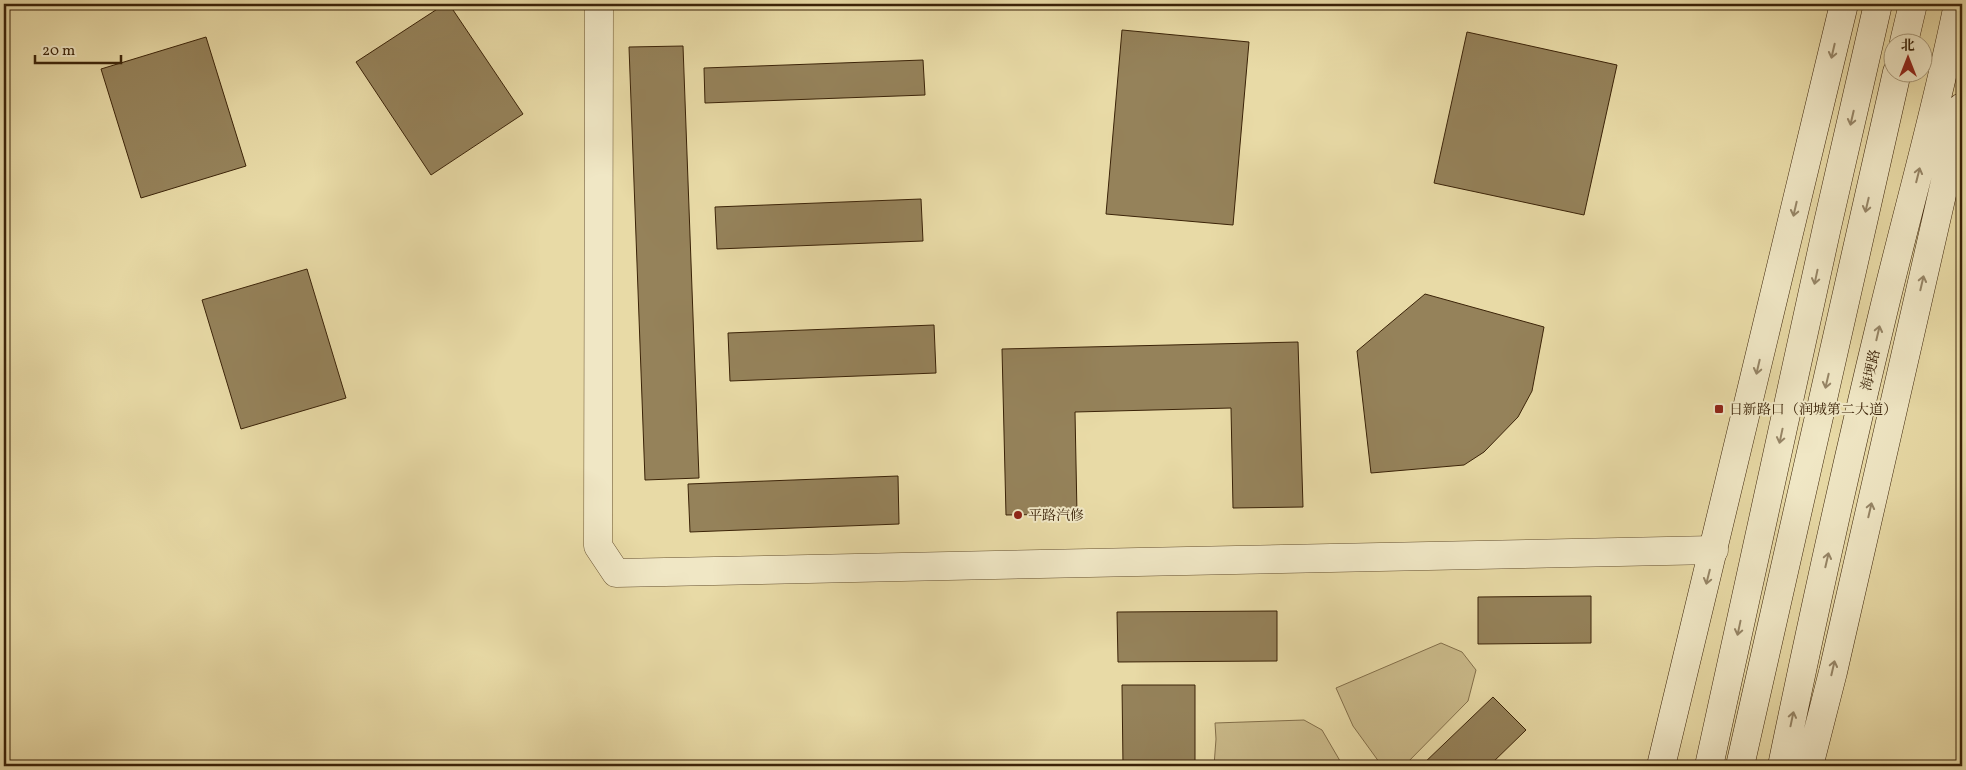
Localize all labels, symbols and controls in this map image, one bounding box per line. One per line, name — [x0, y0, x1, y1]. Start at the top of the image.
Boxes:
scale bar — [35, 32, 121, 64]
north arrow — [1884, 32, 1934, 82]
text: 北 — [1901, 37, 1915, 56]
text: 20 m — [42, 41, 75, 62]
one-way arrow — [1828, 43, 1837, 59]
one-way arrow — [1847, 110, 1856, 126]
one-way arrow — [1914, 168, 1923, 184]
one-way arrow — [1862, 197, 1871, 213]
one-way arrow — [1790, 201, 1799, 217]
one-way arrow — [1811, 268, 1820, 284]
one-way arrow — [1918, 275, 1927, 291]
one-way arrow — [1874, 326, 1883, 342]
street label: 海埂路 — [1857, 348, 1885, 393]
one-way arrow — [1753, 359, 1762, 375]
one-way arrow — [1822, 373, 1832, 389]
place label: 日新路口（润城第二大道） — [1729, 401, 1897, 420]
marker: 日新路口（润城第二大道） — [1713, 403, 1725, 415]
one-way arrow — [1776, 427, 1785, 443]
one-way arrow — [1866, 502, 1875, 518]
place label: 平路汽修 — [1028, 507, 1084, 526]
marker: 平路汽修 — [1012, 509, 1024, 521]
one-way arrow — [1823, 552, 1832, 568]
one-way arrow — [1703, 568, 1712, 584]
one-way arrow — [1734, 620, 1743, 636]
one-way arrow — [1829, 660, 1838, 676]
one-way arrow — [1788, 711, 1797, 727]

